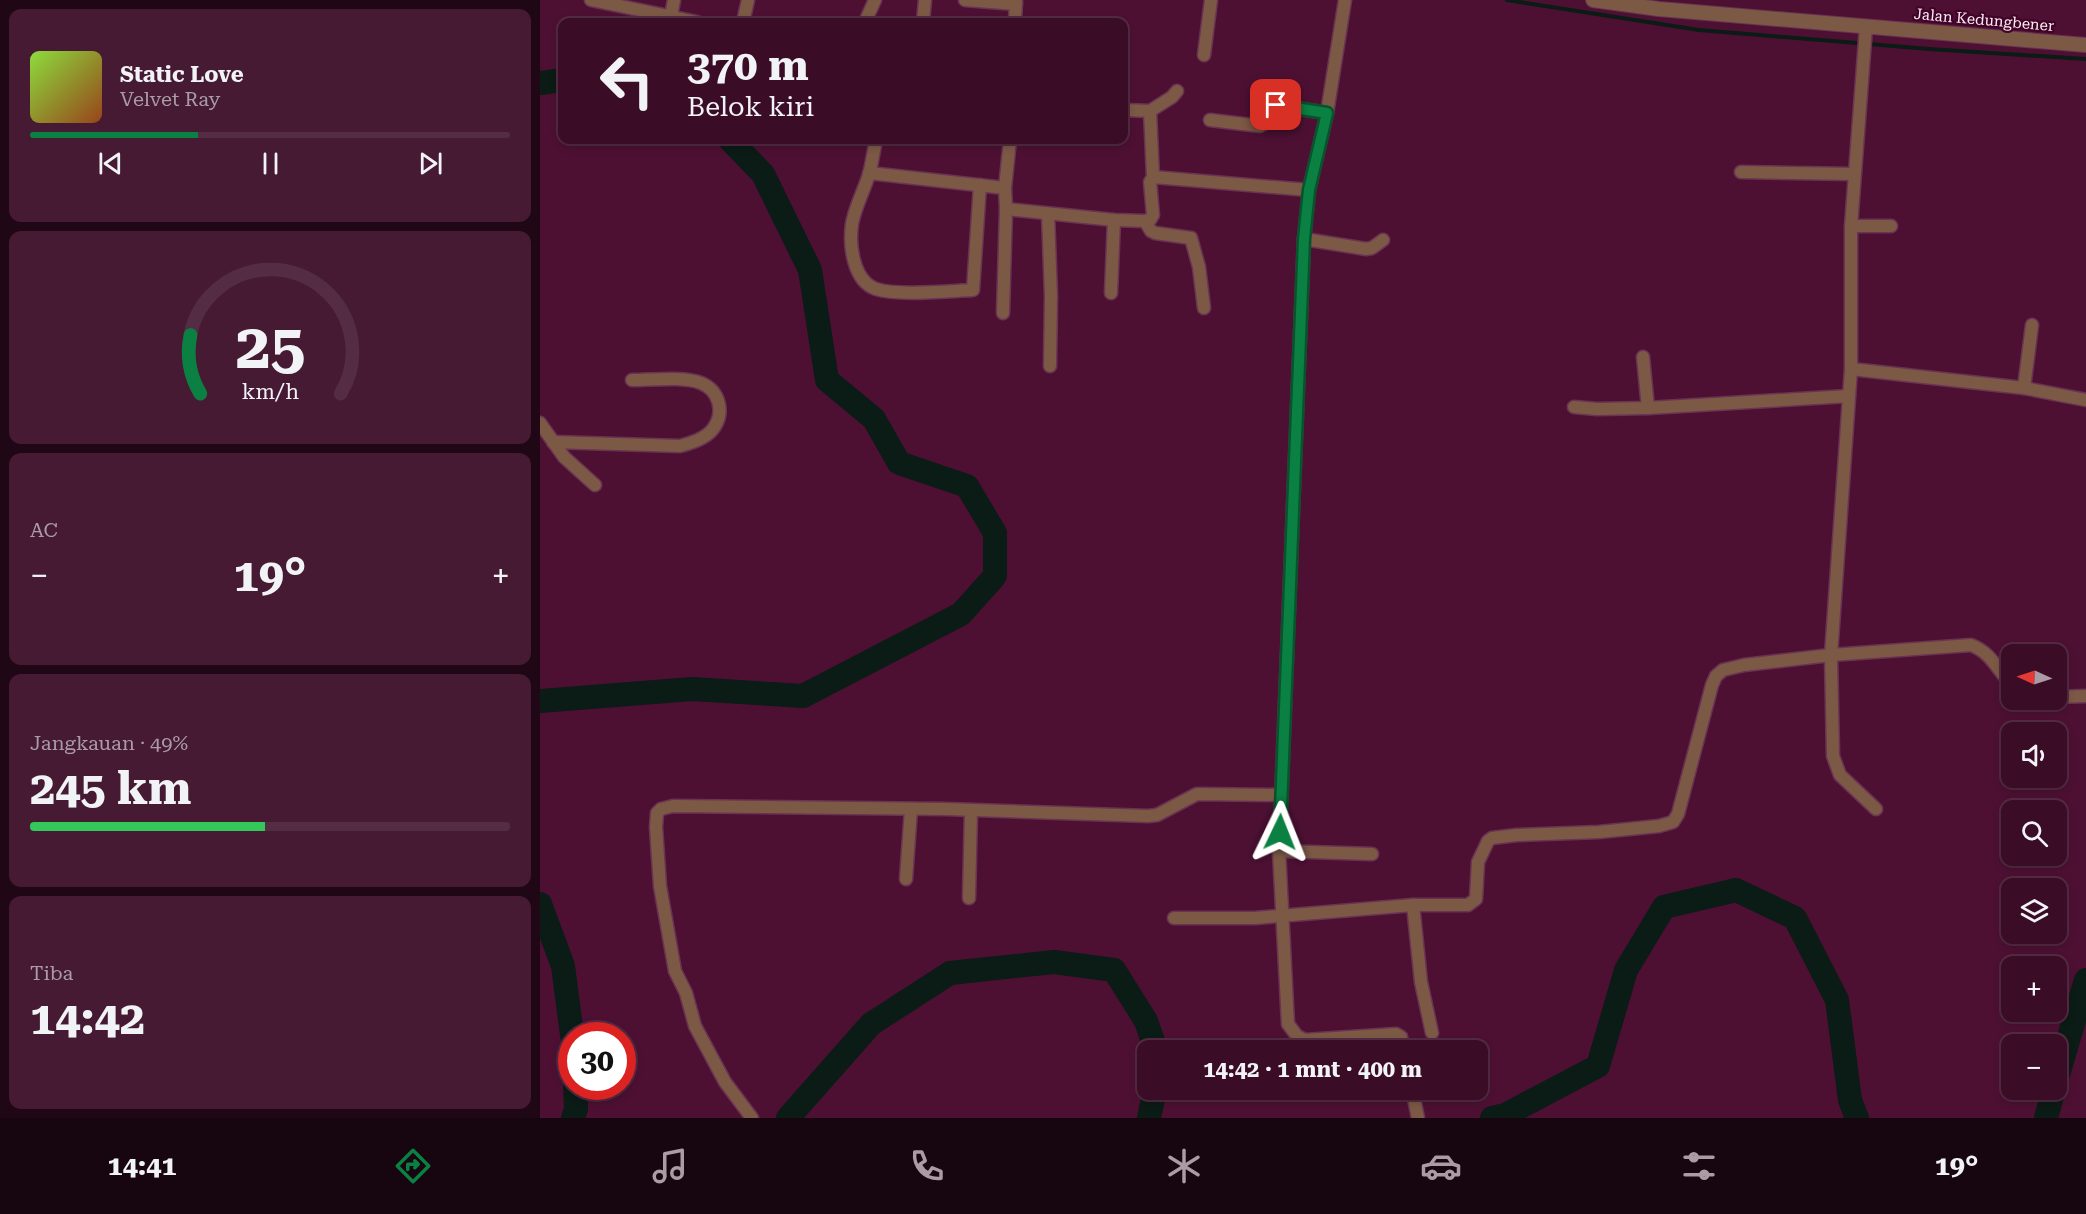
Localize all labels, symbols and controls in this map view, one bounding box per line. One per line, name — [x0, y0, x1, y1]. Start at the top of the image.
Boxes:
street label: Jalan Kedungbener — [1913, 5, 2055, 35]
text: 370 m — [687, 41, 809, 90]
icon: left — [588, 42, 666, 120]
text: Static Love — [120, 62, 244, 87]
pin — [1250, 79, 1301, 130]
text: Velvet Ray — [120, 87, 220, 111]
icon: arrive — [1259, 88, 1292, 121]
text: Belok kiri — [687, 91, 814, 123]
icon: previous — [94, 147, 127, 180]
icon: pause — [254, 147, 287, 180]
icon: next — [414, 147, 447, 180]
text: 25 — [235, 310, 305, 383]
text: km/h — [241, 380, 299, 405]
text: AC — [30, 518, 58, 542]
text: 19° — [234, 549, 306, 602]
text: − — [30, 556, 48, 595]
text: + — [492, 556, 510, 595]
north arrow — [2001, 644, 2067, 710]
map controls — [2001, 644, 2067, 1100]
button: sound — [2001, 722, 2067, 788]
text: Jangkauan · 49% — [30, 731, 188, 755]
text: 245 km — [30, 762, 191, 815]
position arrow — [1248, 800, 1312, 864]
button: search — [2001, 800, 2067, 866]
button: layers — [2001, 878, 2067, 944]
button: + — [2001, 956, 2067, 1022]
text: Tiba — [30, 961, 73, 985]
text: 14:42 — [30, 992, 145, 1045]
speed limit sign: 30 — [558, 1022, 636, 1100]
button: − — [2001, 1034, 2067, 1100]
text: 14:42 · 1 mnt · 400 m — [1203, 1057, 1422, 1082]
icon: directions — [392, 1145, 434, 1187]
icon: music — [649, 1145, 691, 1187]
icon: phone — [906, 1145, 948, 1187]
icon: climate — [1163, 1145, 1205, 1187]
icon: car — [1420, 1145, 1462, 1187]
icon: filters — [1678, 1145, 1720, 1187]
text: 14:41 — [108, 1150, 177, 1182]
text: 19° — [1935, 1150, 1978, 1182]

